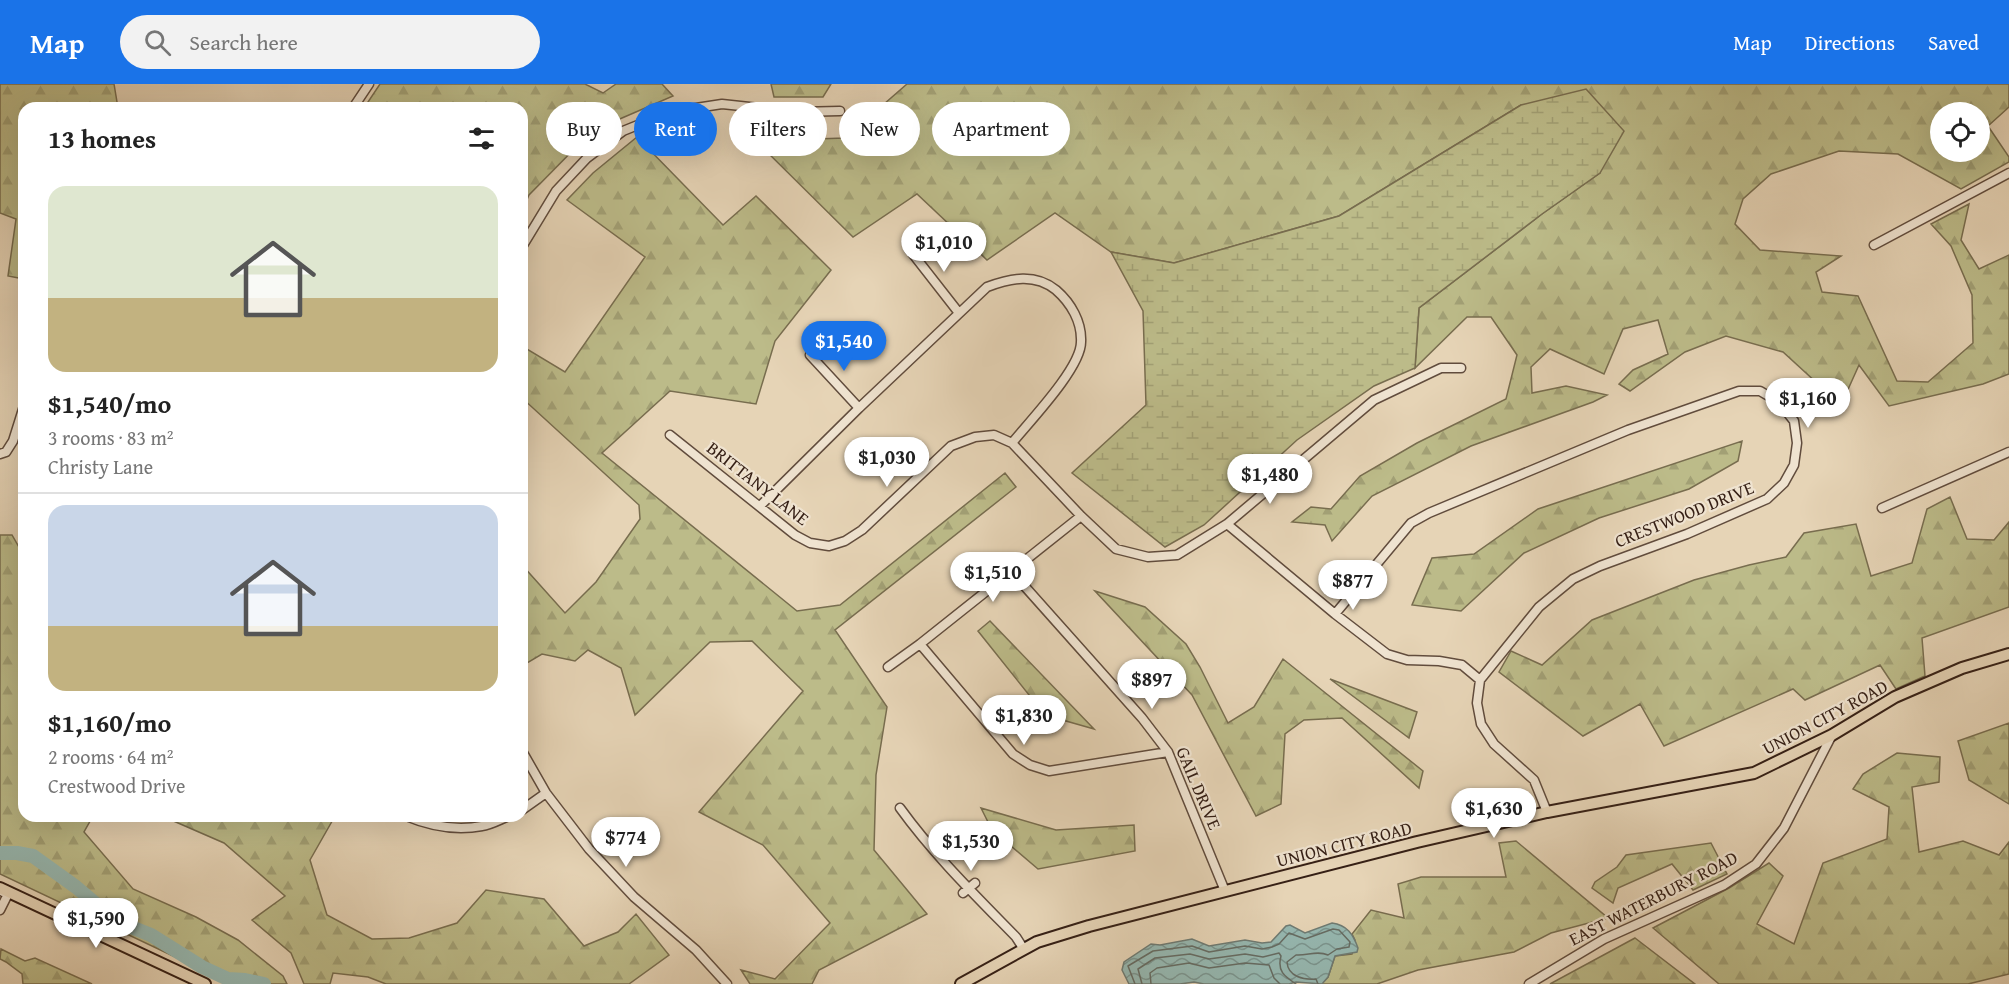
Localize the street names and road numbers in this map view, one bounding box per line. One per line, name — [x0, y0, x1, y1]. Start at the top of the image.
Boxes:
street label: BRITTANY LANE — [701, 434, 815, 532]
street label: CRESTWOOD DRIVE — [1611, 474, 1757, 554]
street label: UNION CITY ROAD — [1757, 673, 1893, 761]
street label: GAIL DRIVE — [1169, 742, 1229, 834]
street label: UNION CITY ROAD — [1273, 814, 1415, 874]
street label: EAST WATERBURY ROAD — [1564, 844, 1742, 952]

